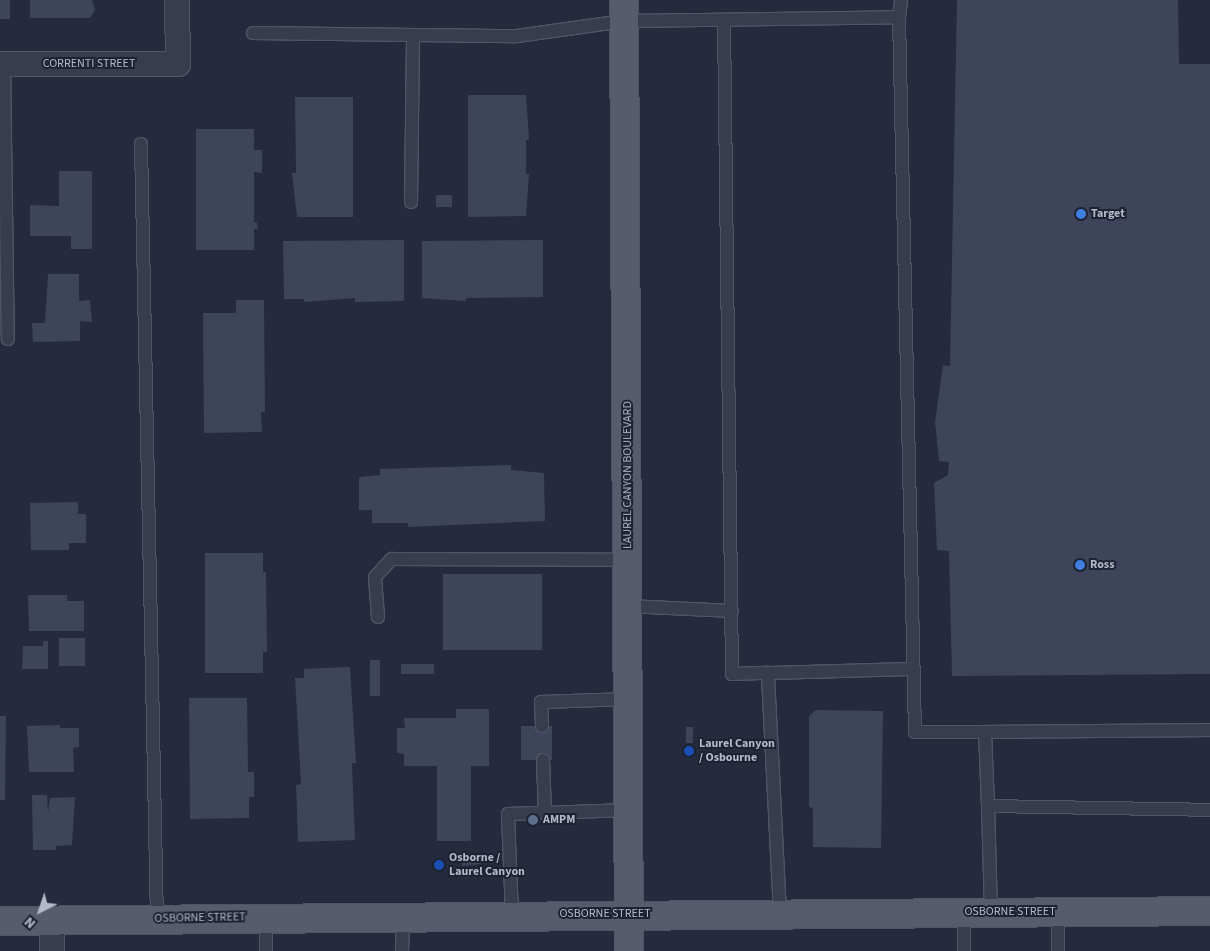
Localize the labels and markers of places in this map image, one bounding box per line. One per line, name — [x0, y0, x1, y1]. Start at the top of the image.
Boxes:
place label: Target — [1091, 207, 1125, 221]
marker: Target — [1075, 208, 1087, 220]
place label: Ross — [1090, 558, 1114, 572]
marker: Ross — [1074, 559, 1086, 571]
place label: Laurel Canyon / Osbourne — [699, 737, 775, 765]
marker: Laurel Canyon / Osbourne — [683, 745, 695, 757]
place label: AMPM — [543, 813, 575, 827]
marker: AMPM — [527, 814, 539, 826]
place label: Osborne / Laurel Canyon — [449, 851, 525, 879]
marker: Osborne / Laurel Canyon — [433, 859, 445, 871]

